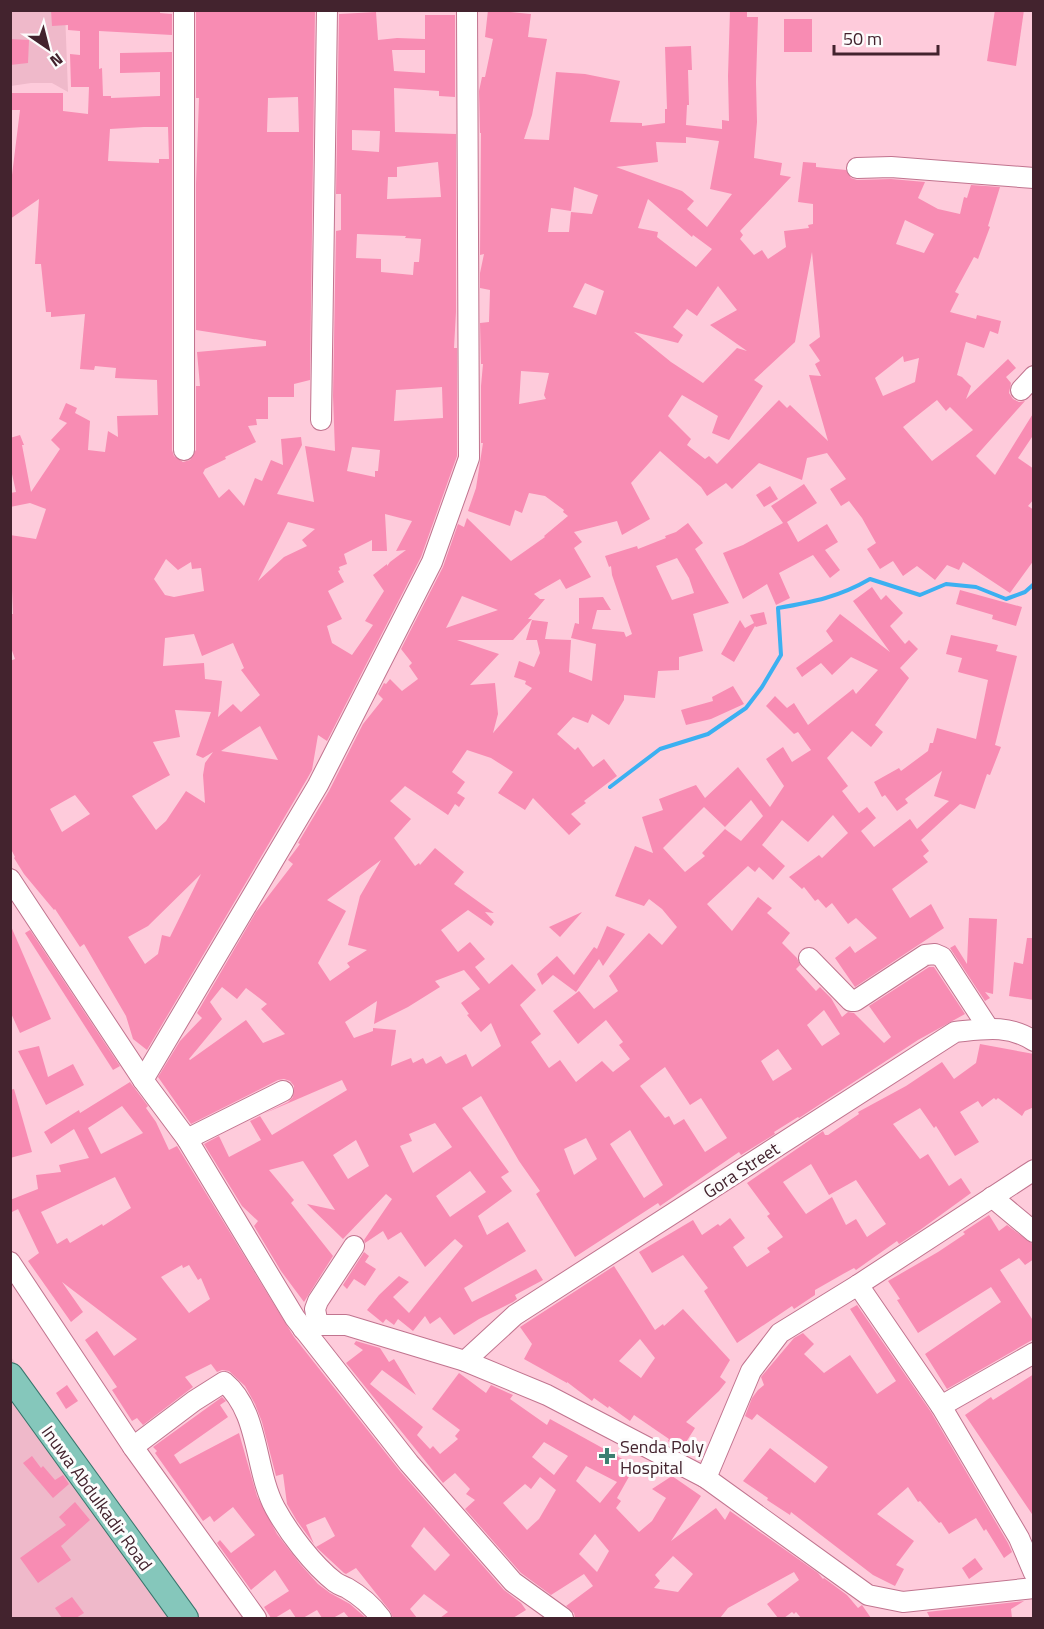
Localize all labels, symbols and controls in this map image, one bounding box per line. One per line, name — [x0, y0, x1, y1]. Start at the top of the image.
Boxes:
north arrow — [18, 18, 78, 78]
scale bar — [834, 18, 938, 56]
text: 50 m — [843, 25, 882, 52]
text: N — [45, 47, 68, 73]
street label: Gora Street — [697, 1135, 785, 1205]
street label: Inuwa Abdulkadir Road — [35, 1420, 159, 1576]
place label: Senda Poly Hospital — [620, 1433, 704, 1481]
marker: Senda Poly Hospital — [598, 1447, 616, 1465]

